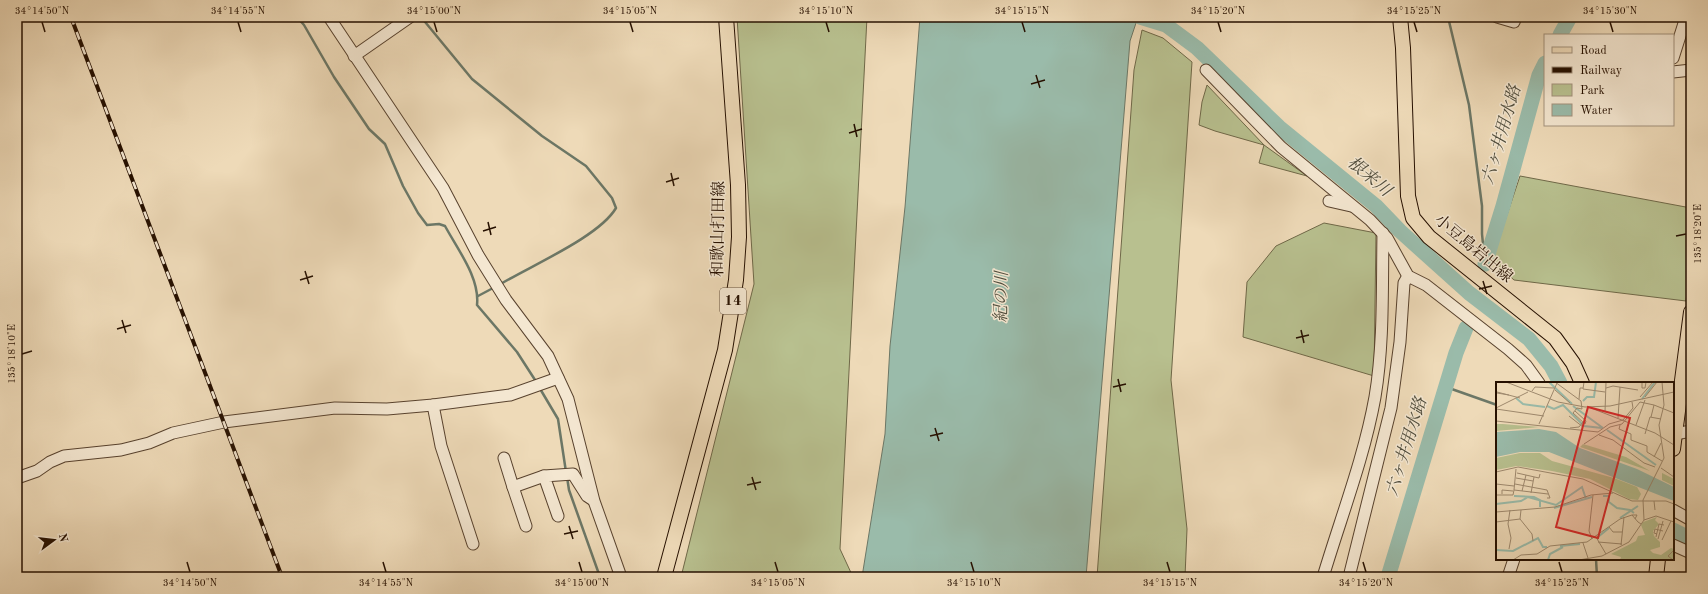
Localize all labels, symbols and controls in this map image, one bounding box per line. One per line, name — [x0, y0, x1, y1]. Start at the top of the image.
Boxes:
text: 34°14'50"N — [15, 6, 70, 16]
text: 34°14'55"N — [211, 6, 266, 16]
text: 34°15'00"N — [407, 6, 462, 16]
text: 34°15'05"N — [603, 6, 658, 16]
text: 34°15'10"N — [799, 6, 854, 16]
text: 34°15'15"N — [995, 6, 1050, 16]
text: 34°15'20"N — [1191, 6, 1246, 16]
text: 34°15'25"N — [1387, 6, 1442, 16]
text: 34°15'30"N — [1583, 6, 1638, 16]
legend — [1544, 34, 1674, 126]
text: Road — [1580, 45, 1607, 57]
text: Railway — [1580, 65, 1623, 77]
water label: 六ヶ井用水路 — [1478, 82, 1525, 186]
text: Park — [1580, 85, 1605, 97]
text: Water — [1580, 105, 1613, 117]
water label: 根来川 — [1344, 153, 1397, 201]
street label: 和歌山打田線 — [708, 181, 728, 277]
text: 135°18'20"E — [1693, 204, 1703, 264]
street label: 小豆島岩出線 — [1431, 210, 1516, 286]
water label: 紀の川 — [991, 269, 1011, 323]
road number: 14 — [720, 288, 746, 314]
text: 135°18'10"E — [7, 324, 17, 384]
inset map — [1496, 382, 1674, 560]
water label: 六ヶ井用水路 — [1382, 394, 1430, 498]
north arrow — [34, 520, 74, 560]
text: N — [56, 532, 69, 544]
text: 34°14'50"N — [163, 578, 218, 588]
text: 34°14'55"N — [359, 578, 414, 588]
text: 34°15'00"N — [555, 578, 610, 588]
text: 34°15'05"N — [751, 578, 806, 588]
text: 34°15'10"N — [947, 578, 1002, 588]
text: 34°15'15"N — [1143, 578, 1198, 588]
text: 34°15'20"N — [1339, 578, 1394, 588]
text: 34°15'25"N — [1535, 578, 1590, 588]

